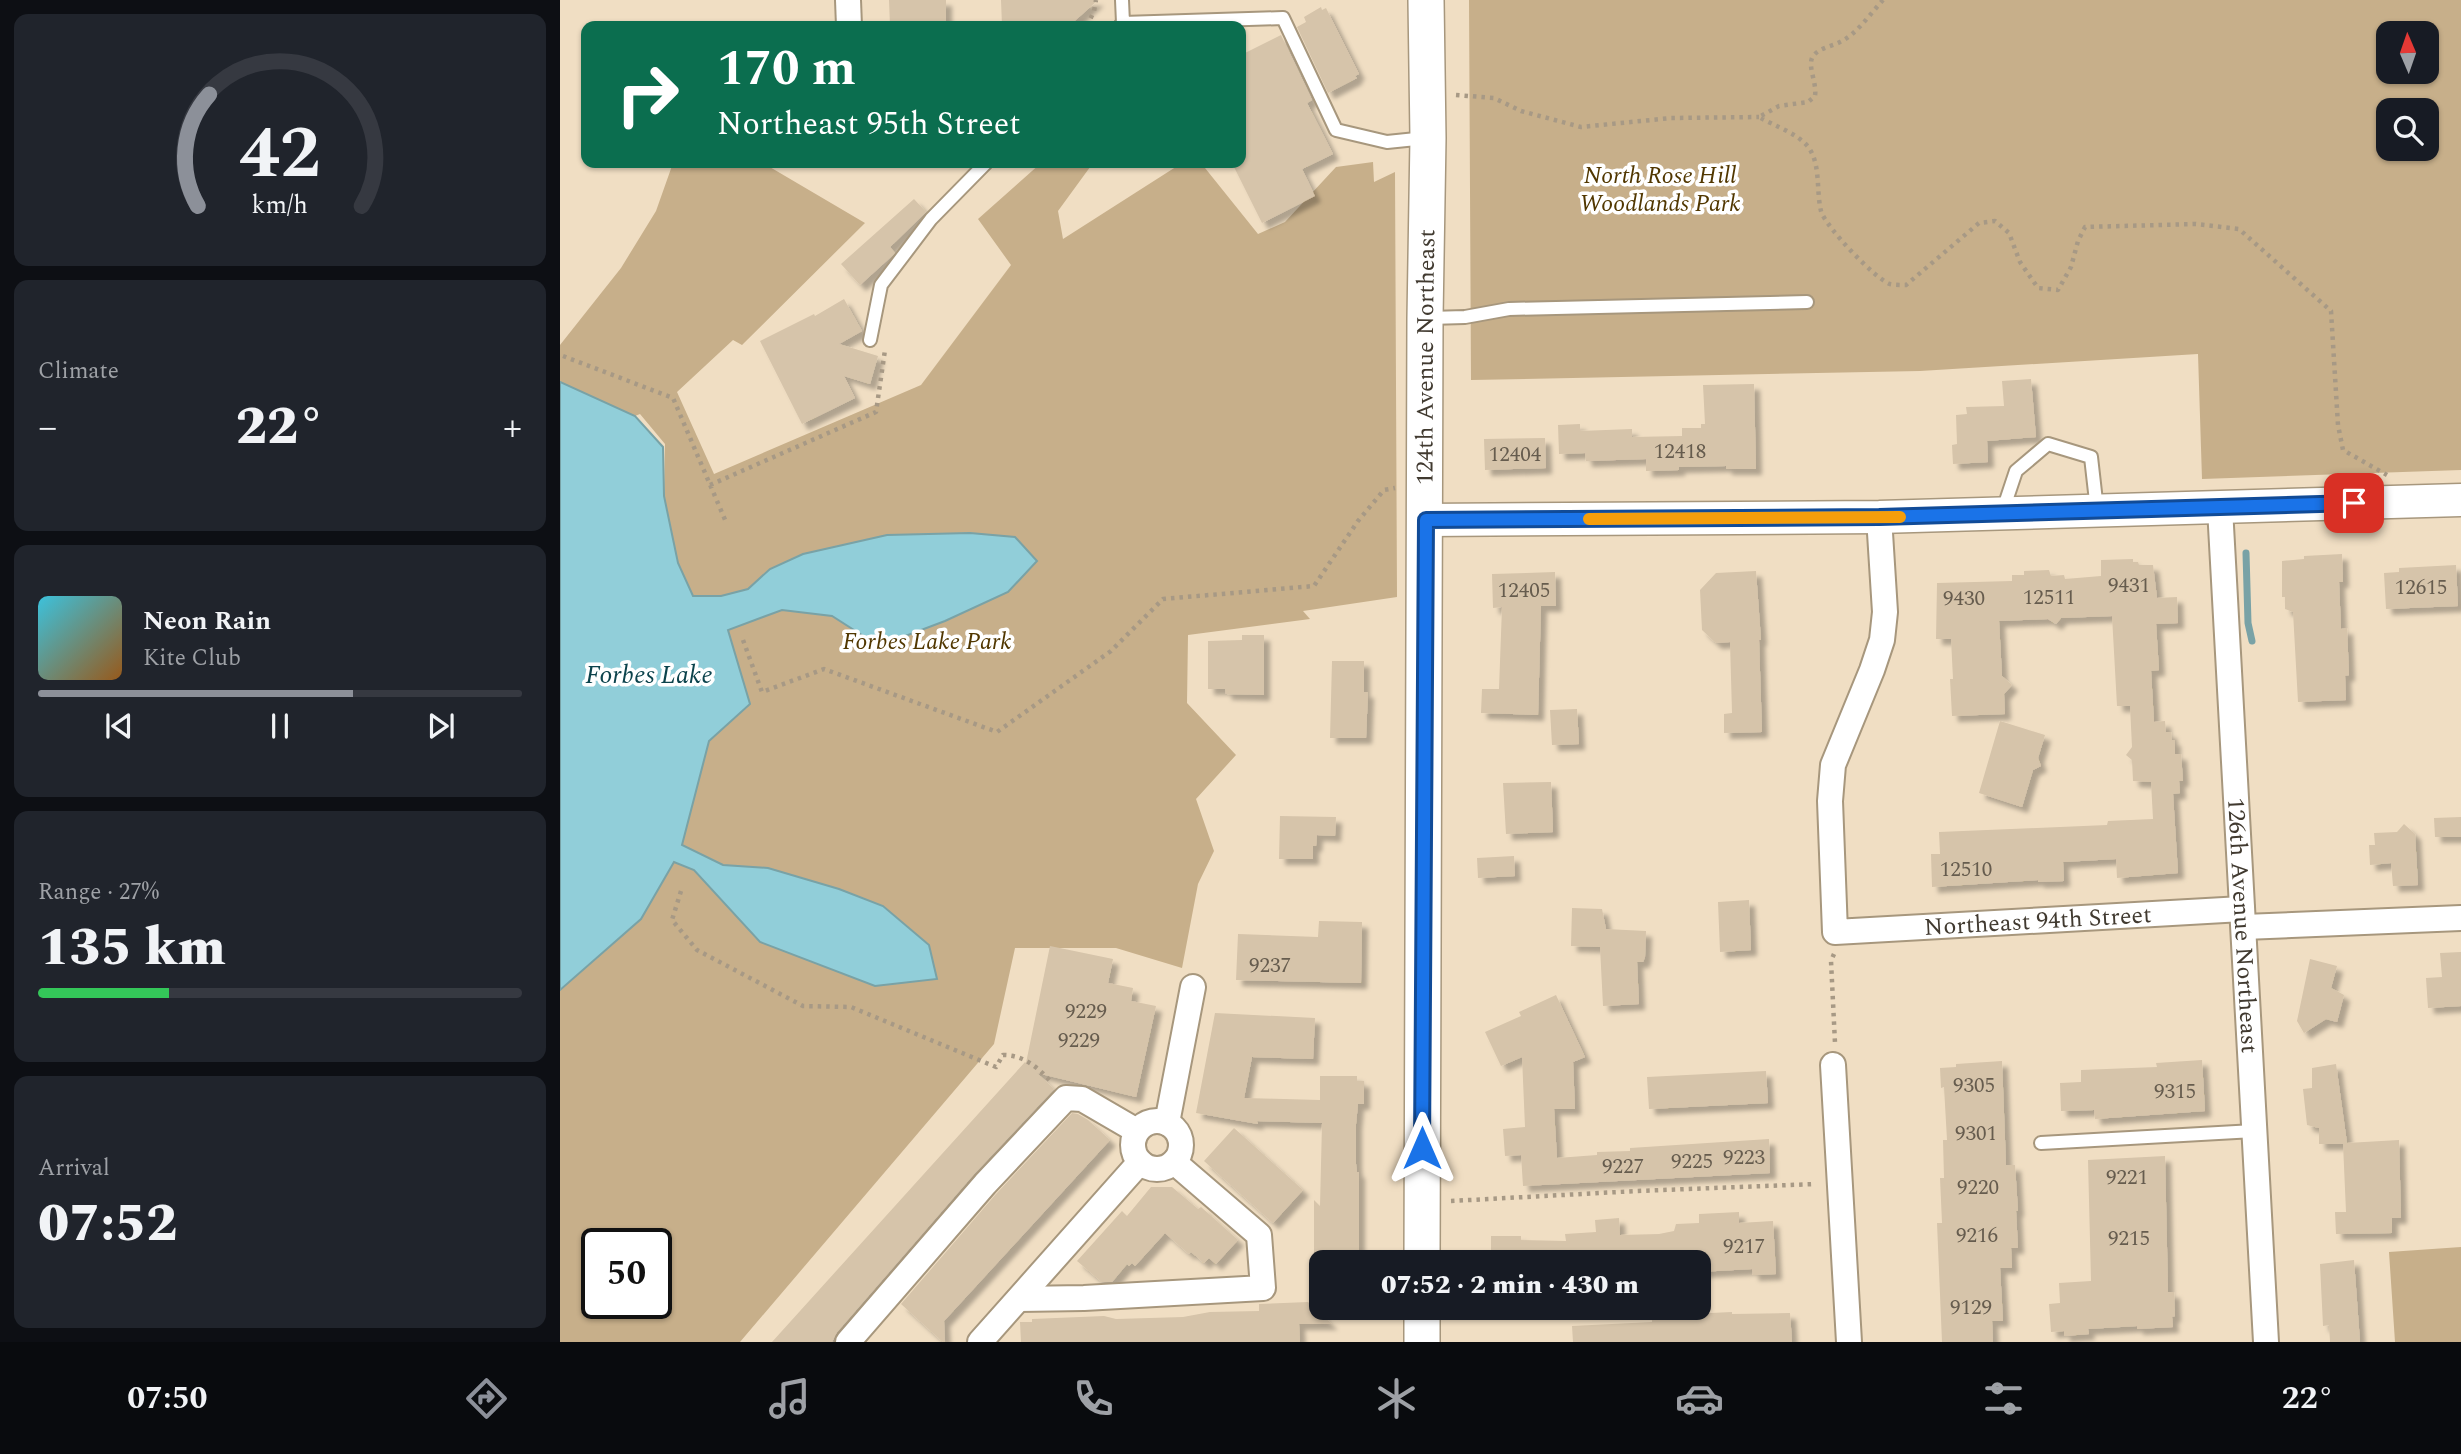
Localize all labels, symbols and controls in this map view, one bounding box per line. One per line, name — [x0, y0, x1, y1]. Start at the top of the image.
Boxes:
north arrow — [2376, 21, 2440, 84]
map controls — [2376, 21, 2439, 161]
text: 170 m — [717, 32, 856, 107]
icon: right — [602, 49, 693, 140]
button: search — [2376, 98, 2439, 161]
text: 42 — [239, 99, 321, 210]
text: Northeast 95th Street — [717, 100, 1021, 149]
park label: North Rose Hill Woodlands Park — [1580, 158, 1740, 222]
text: km/h — [252, 187, 308, 225]
street label: 124th Avenue Northeast — [1407, 229, 1445, 485]
text: Climate — [38, 354, 119, 389]
text: 22° — [236, 388, 324, 467]
text: − — [38, 399, 57, 457]
text: + — [503, 399, 522, 457]
house number: 12418 — [1654, 436, 1706, 468]
house number: 12404 — [1489, 439, 1542, 471]
pin — [2324, 473, 2384, 533]
icon: arrive — [2335, 484, 2373, 522]
house number: 9431 — [2108, 570, 2150, 602]
house number: 12615 — [2395, 572, 2447, 604]
house number: 12405 — [1498, 575, 1550, 607]
house number: 12511 — [2023, 582, 2075, 614]
house number: 9430 — [1943, 583, 1985, 615]
text: Neon Rain — [143, 601, 271, 641]
park label: Forbes Lake Park — [843, 624, 1011, 660]
text: Kite Club — [143, 641, 241, 676]
water label: Forbes Lake — [585, 655, 713, 695]
icon: previous — [100, 707, 138, 745]
icon: pause — [261, 707, 299, 745]
icon: next — [422, 707, 460, 745]
street label: 126th Avenue Northeast — [2217, 797, 2267, 1054]
house number: 12510 — [1940, 854, 1992, 886]
text: Range · 27% — [38, 875, 159, 910]
street label: Northeast 94th Street — [1923, 897, 2153, 946]
text: 135 km — [38, 909, 226, 988]
house number: 9237 — [1249, 950, 1291, 982]
house number: 9229 — [1065, 996, 1107, 1028]
house number: 9229 — [1058, 1025, 1100, 1057]
house number: 9305 — [1953, 1070, 1995, 1102]
house number: 9315 — [2154, 1076, 2196, 1108]
position arrow — [1385, 1111, 1459, 1185]
house number: 9301 — [1955, 1118, 1997, 1150]
house number: 9223 — [1723, 1142, 1765, 1174]
house number: 9225 — [1671, 1146, 1713, 1178]
text: Arrival — [38, 1151, 110, 1186]
house number: 9227 — [1602, 1151, 1644, 1183]
house number: 9221 — [2106, 1162, 2148, 1194]
house number: 9220 — [1957, 1172, 1999, 1204]
text: 07:52 — [38, 1185, 177, 1264]
house number: 9216 — [1956, 1220, 1998, 1252]
house number: 9215 — [2108, 1223, 2150, 1255]
speed limit sign: 50 — [581, 1228, 672, 1319]
house number: 9217 — [1723, 1231, 1765, 1263]
text: 07:52 · 2 min · 430 m — [1381, 1265, 1639, 1305]
house number: 9129 — [1950, 1292, 1992, 1324]
text: 07:50 — [127, 1374, 208, 1423]
icon: directions — [462, 1374, 511, 1423]
icon: music — [765, 1374, 814, 1423]
icon: phone — [1069, 1374, 1118, 1423]
icon: climate — [1372, 1374, 1421, 1423]
icon: car — [1675, 1374, 1724, 1423]
icon: filters — [1979, 1374, 2028, 1423]
text: 22° — [2282, 1374, 2334, 1423]

